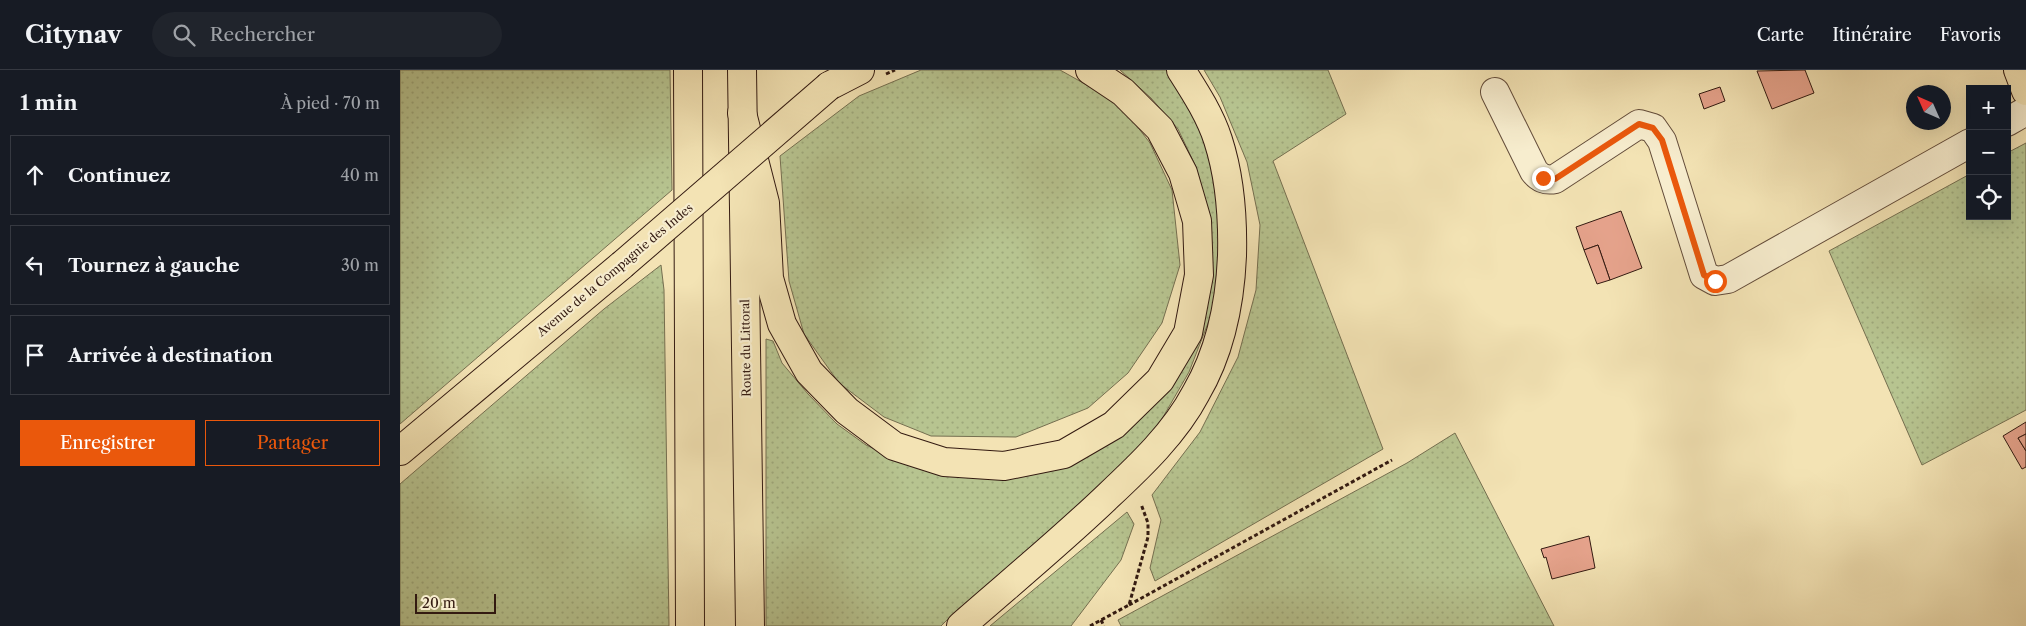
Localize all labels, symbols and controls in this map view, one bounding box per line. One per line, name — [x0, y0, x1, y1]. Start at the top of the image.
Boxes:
search box — [152, 12, 502, 57]
text: Citynav — [25, 20, 122, 49]
icon: search — [170, 21, 198, 49]
text: Rechercher — [210, 23, 315, 46]
text: Carte — [1757, 24, 1804, 46]
text: Itinéraire — [1832, 24, 1912, 46]
text: Favoris — [1940, 24, 2001, 46]
north arrow — [1906, 85, 1951, 130]
map controls — [1966, 85, 2011, 220]
button: + — [1966, 85, 2011, 130]
text: 1 min — [20, 90, 78, 115]
text: À pied · 70 m — [281, 93, 380, 113]
button: − — [1966, 130, 2011, 175]
icon: ahead — [21, 161, 49, 189]
text: Continuez — [68, 164, 170, 187]
text: 40 m — [340, 165, 379, 185]
route end — [1532, 167, 1555, 190]
button: locate — [1966, 175, 2011, 220]
street label: Avenue de la Compagnie des Indes — [533, 200, 696, 340]
icon: left — [21, 251, 49, 279]
text: Tournez à gauche — [68, 254, 240, 277]
text: 30 m — [341, 255, 379, 275]
route start — [1704, 270, 1727, 293]
street label: Route du Littoral — [737, 299, 754, 397]
icon: arrive — [21, 341, 49, 369]
text: Arrivée à destination — [68, 344, 273, 367]
button: Enregistrer — [20, 420, 195, 466]
button: Partager — [205, 420, 380, 466]
scale bar — [415, 591, 496, 614]
text: 20 m — [422, 594, 456, 612]

